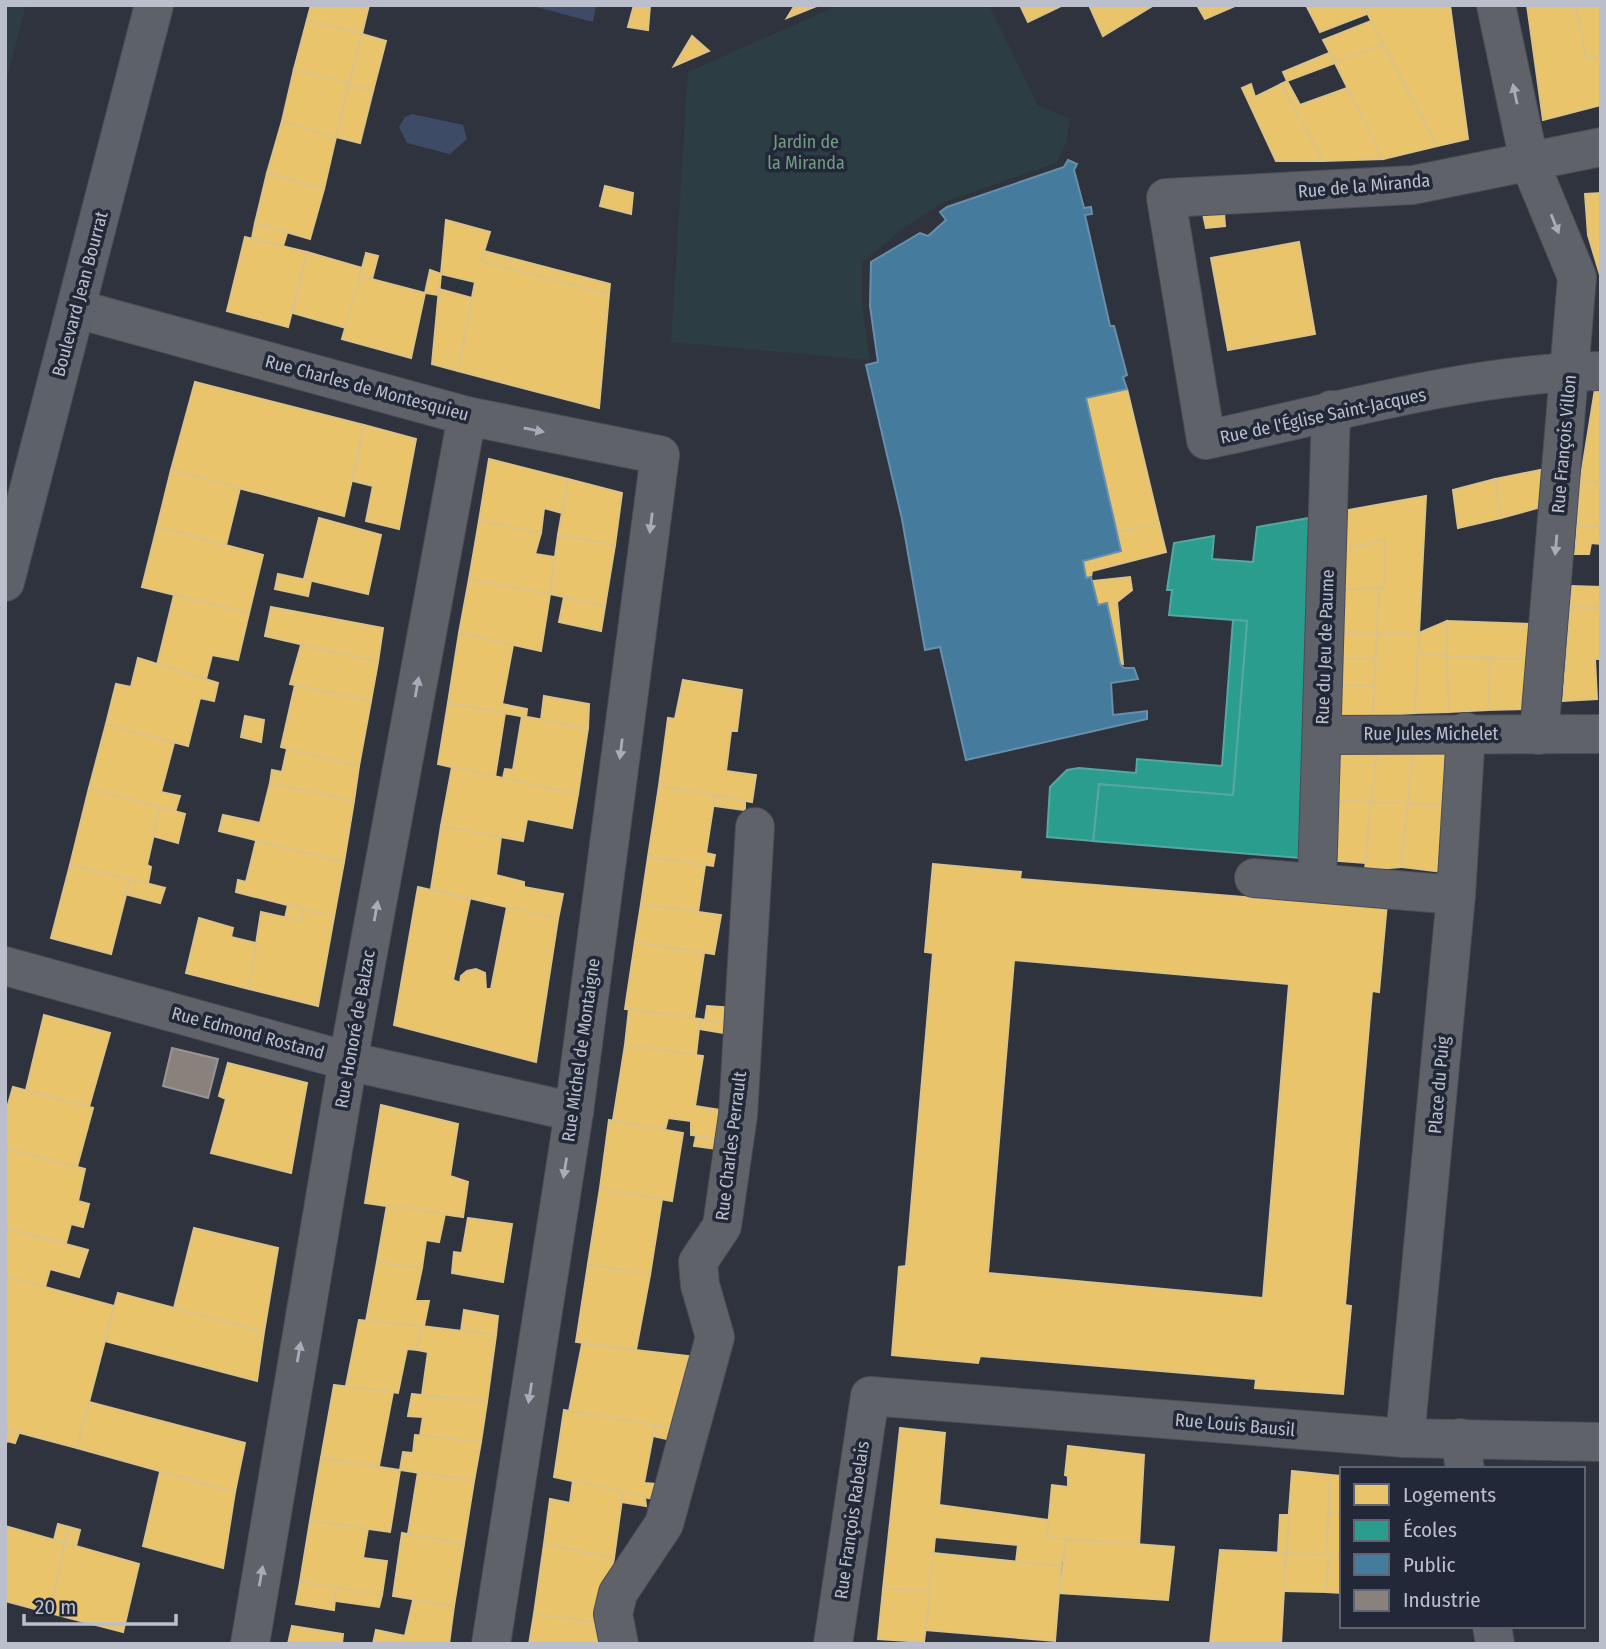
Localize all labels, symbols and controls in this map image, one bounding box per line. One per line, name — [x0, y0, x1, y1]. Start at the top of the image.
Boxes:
one-way arrow — [1510, 83, 1521, 105]
park label: Jardin de la Miranda — [767, 131, 845, 174]
street label: Rue de la Miranda — [1297, 169, 1431, 203]
street label: Boulevard Jean Bourrat — [47, 209, 113, 379]
one-way arrow — [1550, 214, 1561, 235]
street label: Rue Charles de Montesquieu — [263, 350, 471, 426]
street label: Rue François Villon — [1547, 374, 1581, 514]
street label: Rue de l'Église Saint-Jacques — [1218, 382, 1428, 449]
one-way arrow — [523, 424, 545, 435]
one-way arrow — [645, 512, 656, 534]
one-way arrow — [1550, 534, 1561, 556]
street label: Rue du Jeu de Paume — [1311, 569, 1339, 725]
one-way arrow — [412, 676, 423, 698]
street label: Rue Jules Michelet — [1364, 723, 1499, 745]
one-way arrow — [616, 738, 627, 760]
one-way arrow — [371, 900, 382, 922]
street label: Rue Honoré de Balzac — [330, 948, 380, 1110]
street label: Rue Michel de Montaigne — [557, 957, 605, 1143]
street label: Rue Edmond Rostand — [169, 1002, 327, 1064]
street label: Place du Puig — [1424, 1035, 1454, 1135]
street label: Rue Charles Perrault — [711, 1070, 751, 1222]
one-way arrow — [559, 1158, 570, 1180]
one-way arrow — [294, 1341, 305, 1363]
one-way arrow — [524, 1382, 535, 1404]
street label: Rue Louis Bausil — [1174, 1409, 1296, 1441]
street label: Rue François Rabelais — [830, 1439, 874, 1601]
legend — [1340, 1467, 1585, 1628]
text: Logements — [1403, 1482, 1496, 1508]
text: Écoles — [1403, 1517, 1457, 1543]
text: Public — [1403, 1552, 1455, 1578]
one-way arrow — [256, 1565, 267, 1587]
scale bar — [24, 1582, 177, 1626]
text: Industrie — [1403, 1587, 1481, 1613]
text: 20 m — [35, 1594, 76, 1620]

